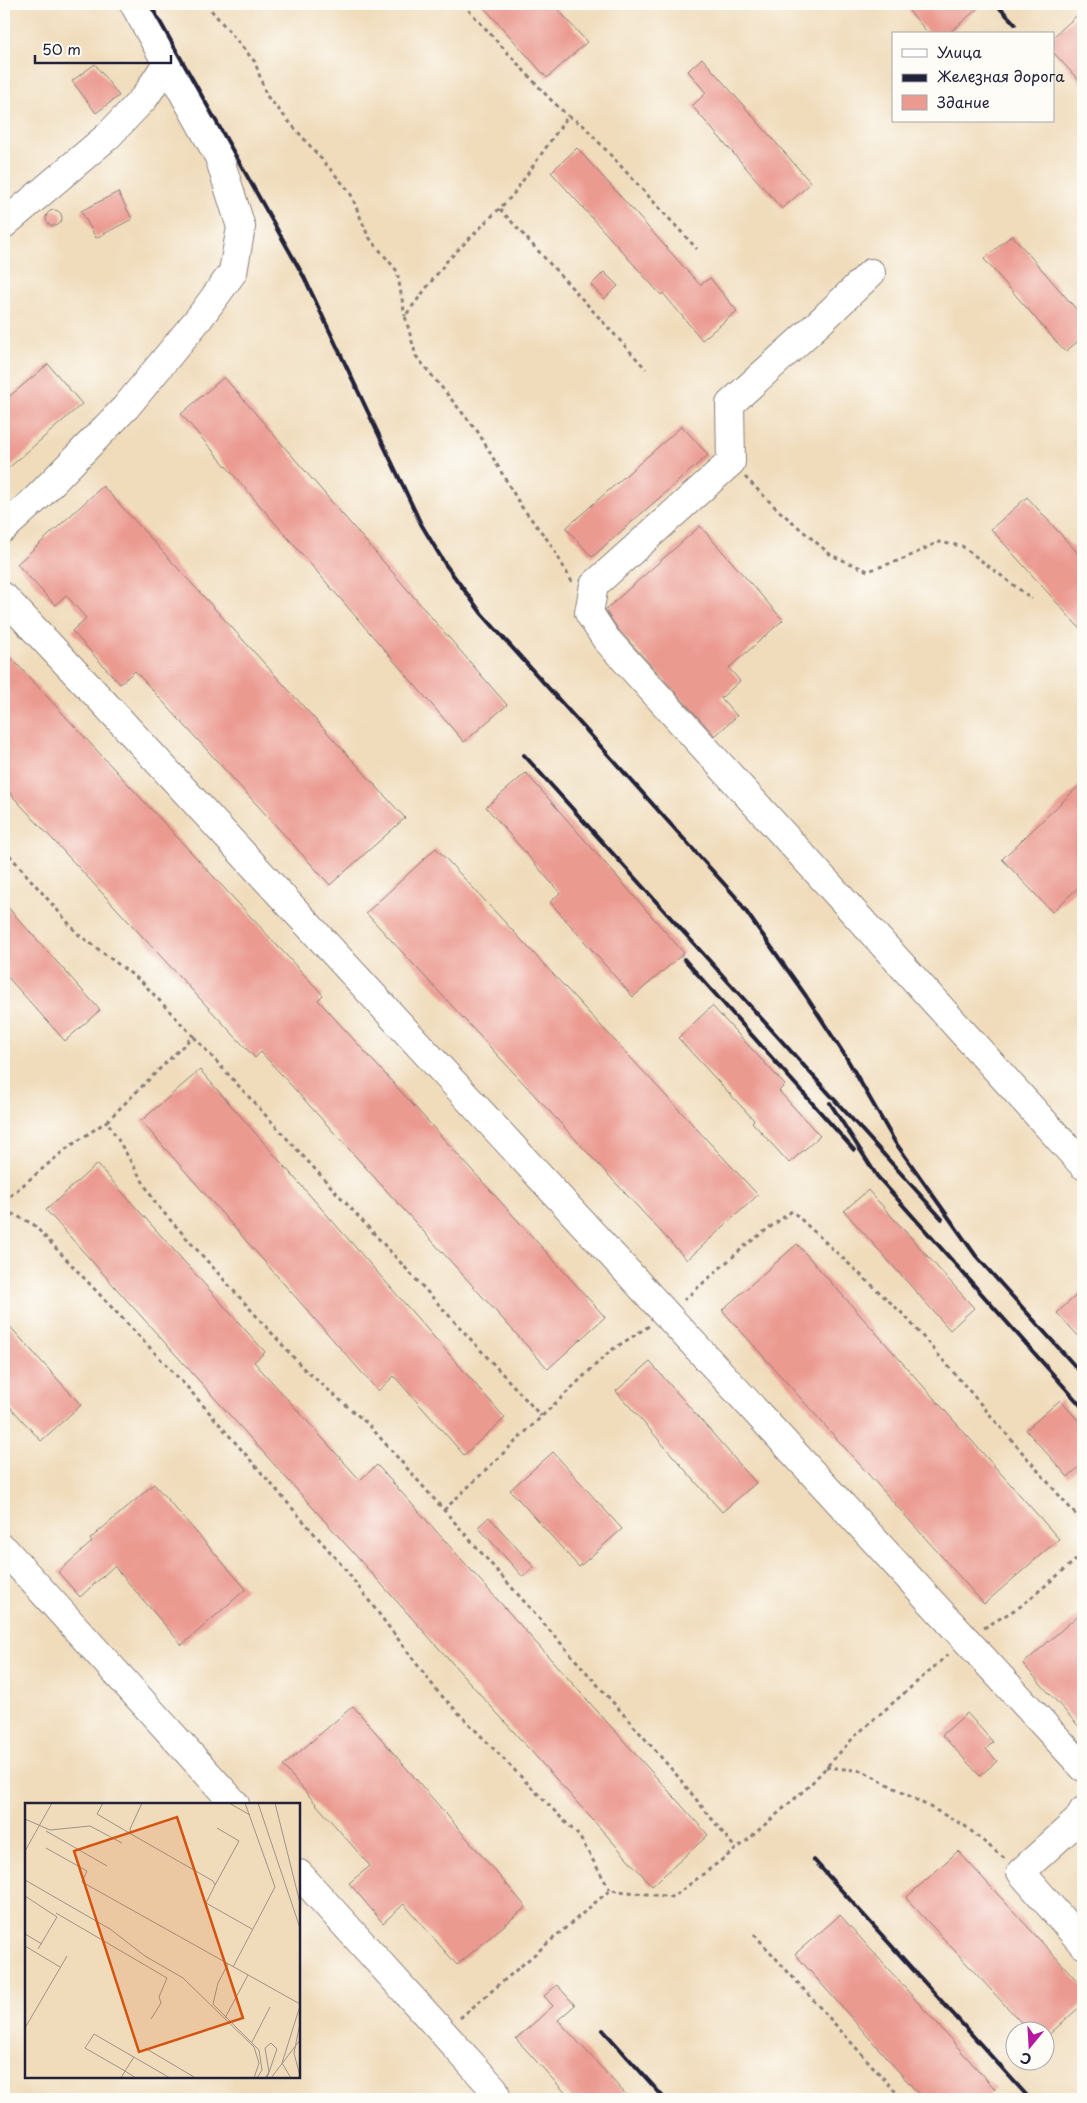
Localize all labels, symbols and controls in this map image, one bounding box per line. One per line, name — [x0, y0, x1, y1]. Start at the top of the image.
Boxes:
scale bar — [35, 32, 171, 64]
legend — [892, 32, 1054, 122]
text: 50 m — [42, 37, 81, 60]
text: Улица — [937, 40, 982, 63]
text: Железная дорога — [937, 64, 1065, 87]
text: Здание — [937, 90, 990, 113]
inset map — [25, 1803, 300, 2078]
north arrow — [1004, 2020, 1054, 2070]
text: С — [1018, 2047, 1034, 2070]

